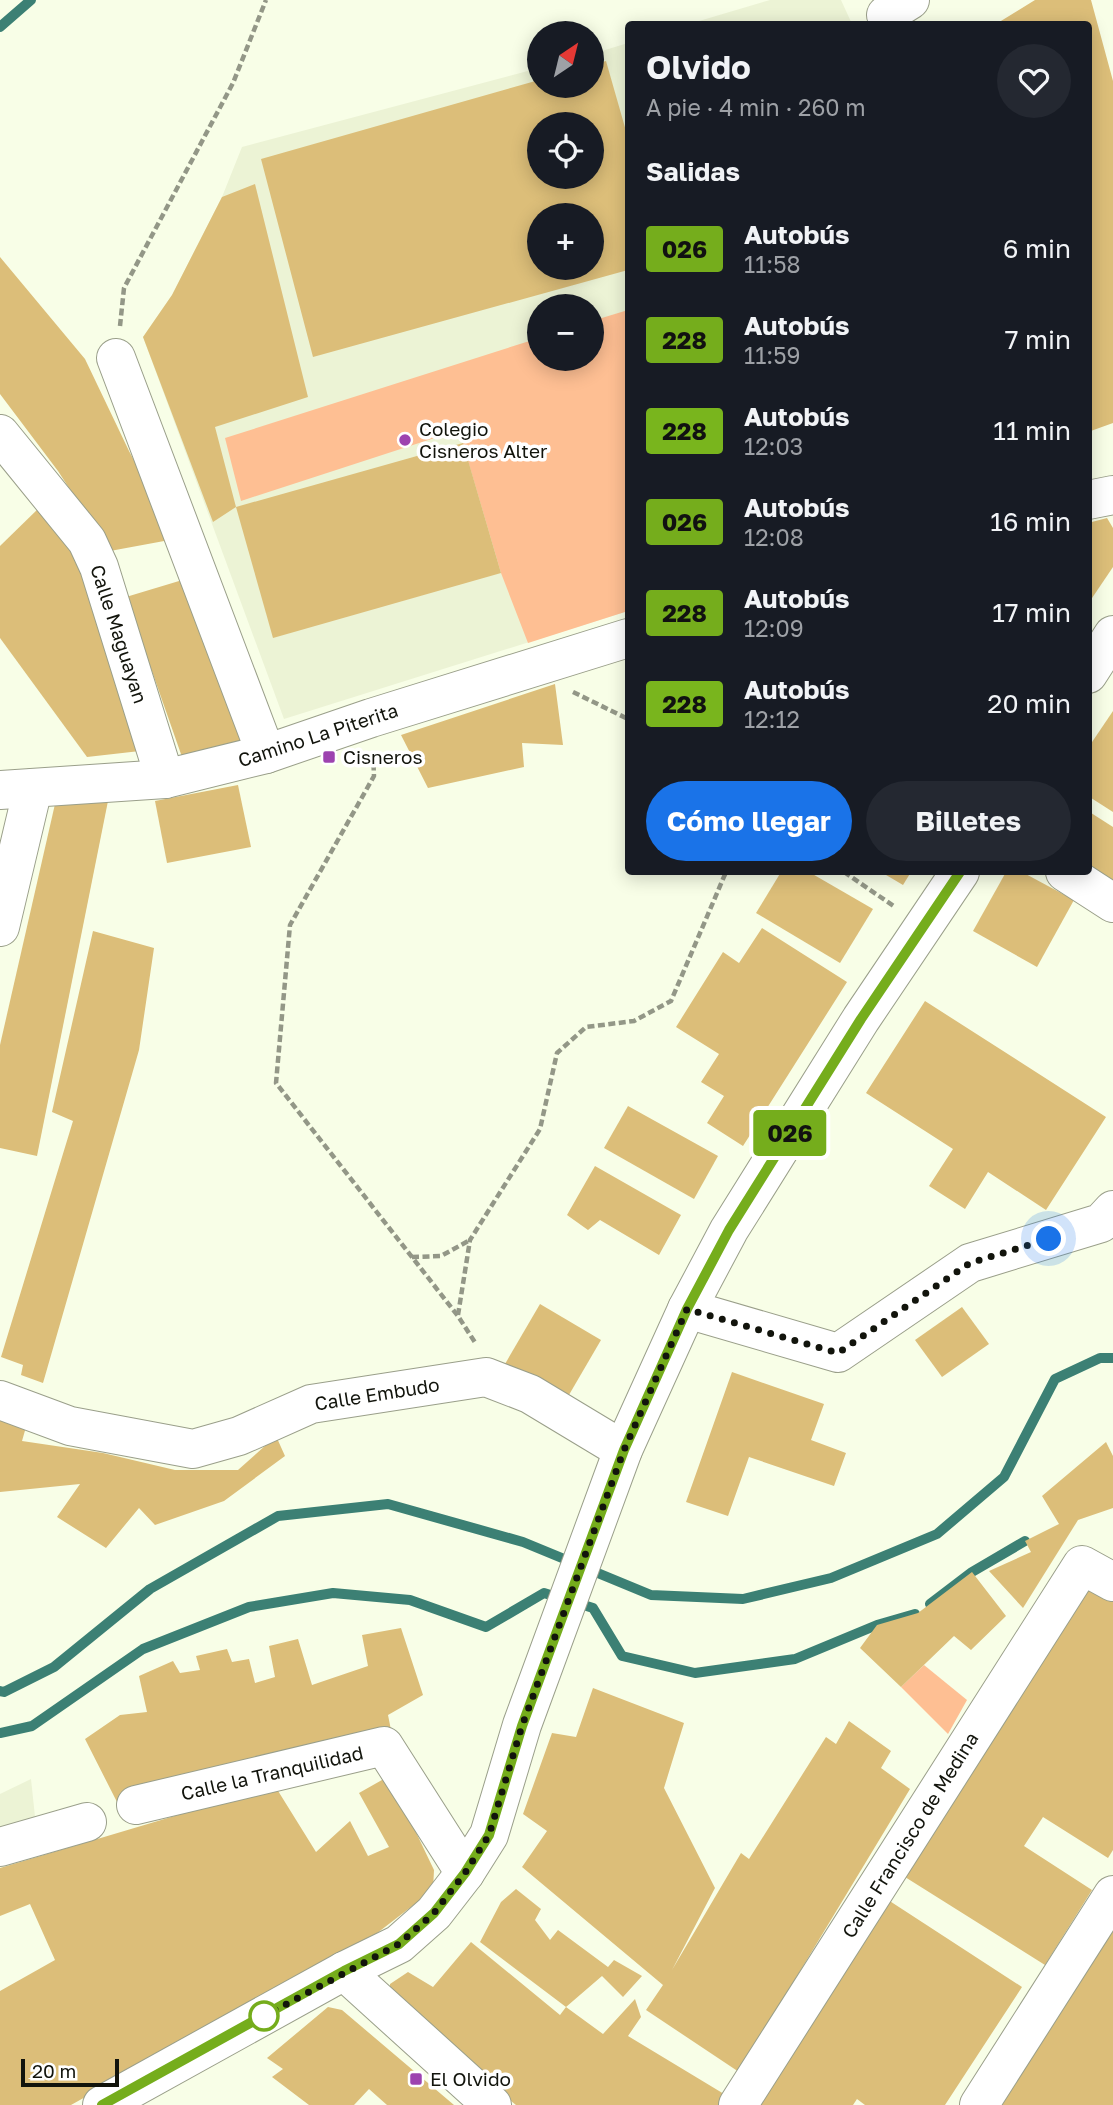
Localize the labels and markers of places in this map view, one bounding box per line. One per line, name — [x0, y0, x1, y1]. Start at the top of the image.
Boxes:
place label: Colegio Cisneros Alter — [419, 417, 548, 462]
marker: Colegio Cisneros Alter — [397, 432, 413, 448]
place label: Cisneros — [343, 745, 422, 768]
marker: Cisneros — [321, 749, 337, 765]
unlabelled marker — [249, 2001, 279, 2031]
place label: El Olvido — [430, 2067, 511, 2090]
marker: El Olvido — [408, 2071, 424, 2087]

